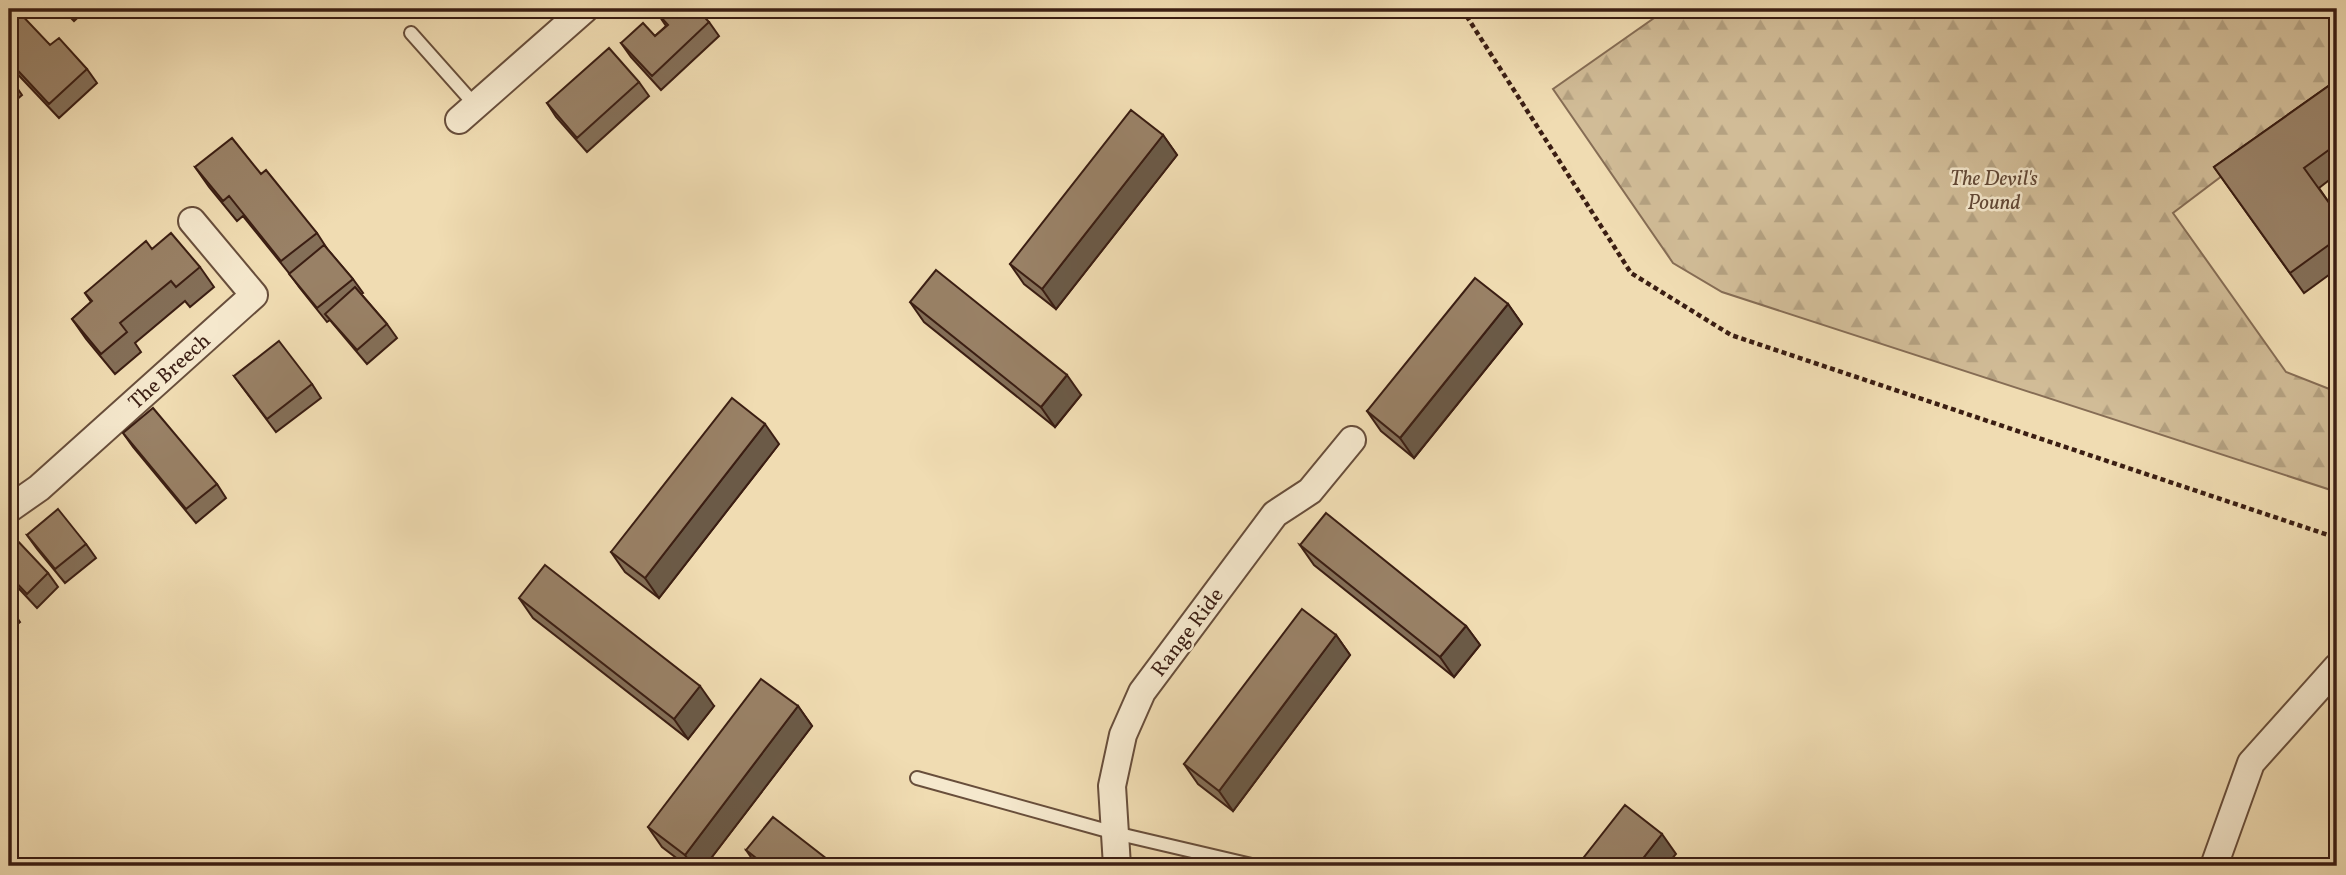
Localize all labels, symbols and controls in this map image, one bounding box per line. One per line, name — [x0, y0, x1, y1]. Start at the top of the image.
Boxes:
park label: The Devil's Pound — [1950, 165, 2038, 218]
street label: The Breech — [123, 327, 217, 417]
street label: Range Ride — [1145, 582, 1231, 683]

